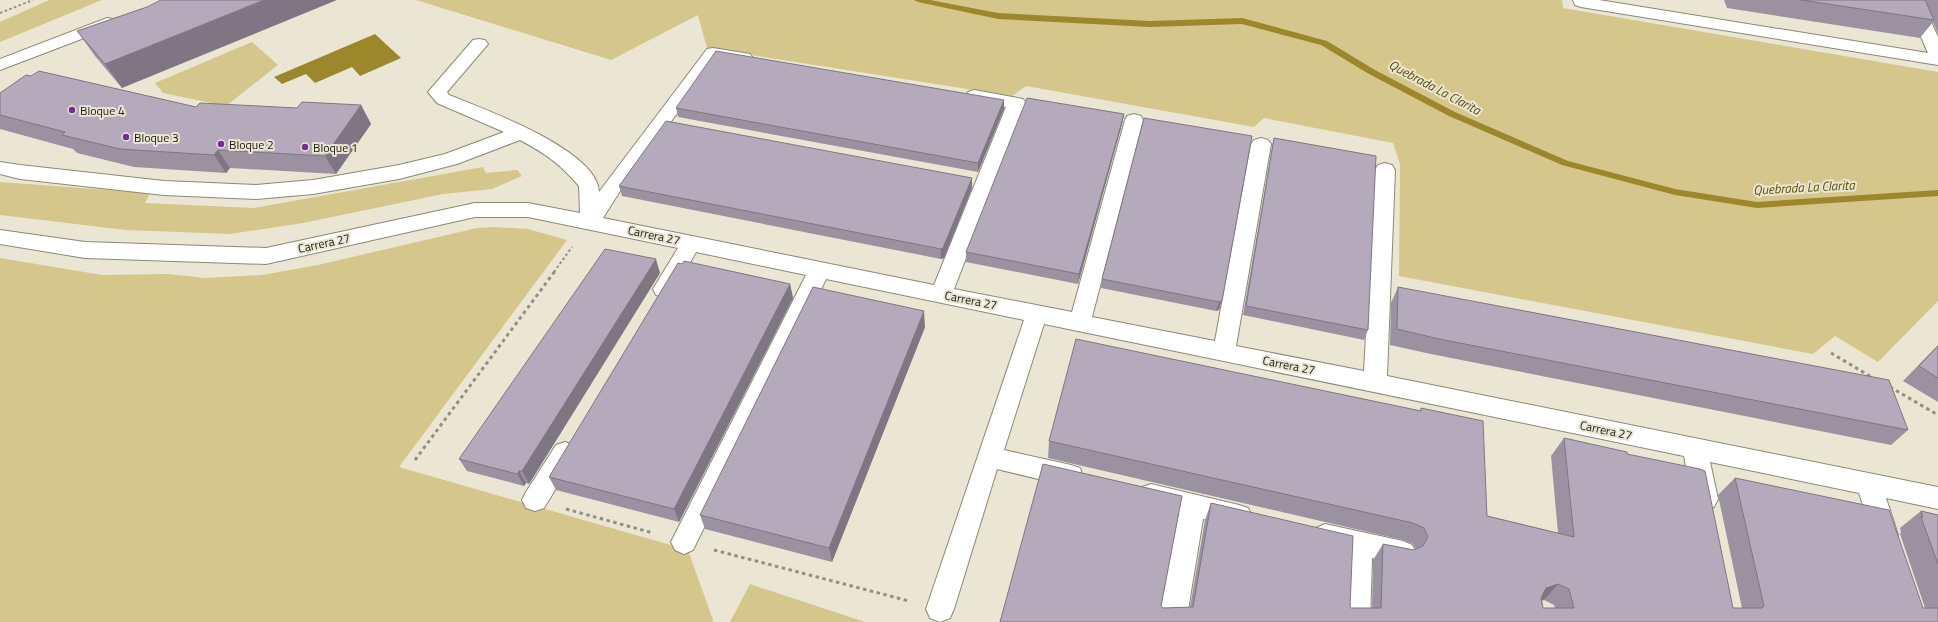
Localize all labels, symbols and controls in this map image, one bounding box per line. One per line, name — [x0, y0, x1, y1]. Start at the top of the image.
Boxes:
water label: Quebrada La Clarita — [1385, 54, 1486, 120]
place label: Bloque 4 — [80, 101, 125, 120]
marker: Bloque 4 — [67, 105, 77, 115]
place label: Bloque 3 — [134, 128, 179, 147]
marker: Bloque 3 — [121, 132, 131, 142]
place label: Bloque 2 — [229, 135, 274, 154]
place label: Bloque 1 — [313, 138, 358, 157]
marker: Bloque 2 — [216, 139, 226, 149]
marker: Bloque 1 — [300, 142, 310, 152]
water label: Quebrada La Clarita — [1753, 174, 1857, 200]
street label: Carrera 27 — [626, 220, 682, 250]
street label: Carrera 27 — [296, 228, 352, 258]
street label: Carrera 27 — [943, 286, 999, 314]
street label: Carrera 27 — [1261, 351, 1317, 379]
street label: Carrera 27 — [1578, 415, 1634, 445]

